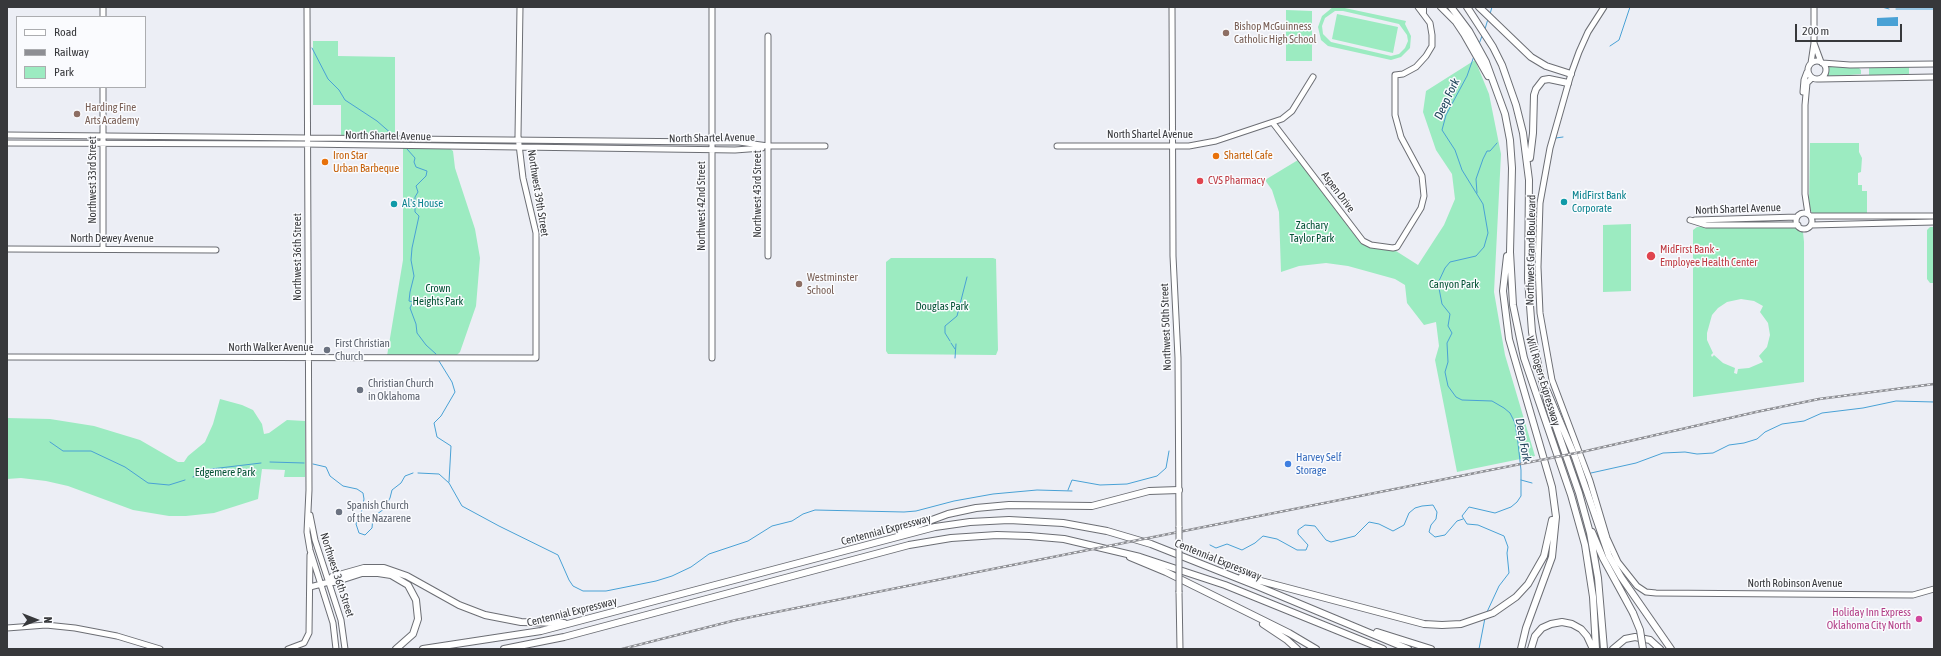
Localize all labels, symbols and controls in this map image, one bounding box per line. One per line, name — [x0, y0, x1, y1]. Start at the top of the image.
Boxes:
legend — [16, 16, 146, 88]
scale bar — [1797, 16, 1904, 42]
place label: Bishop McGuinness Catholic High School — [1234, 20, 1317, 46]
text: 200 m — [1802, 24, 1829, 38]
text: Road — [54, 25, 77, 39]
marker: Bishop McGuinness Catholic High School — [1221, 28, 1231, 38]
text: Railway — [54, 45, 89, 59]
text: Park — [54, 65, 74, 79]
water label: Deep Fork — [1431, 76, 1463, 122]
place label: Harding Fine Arts Academy — [85, 101, 139, 127]
marker: Harding Fine Arts Academy — [72, 109, 82, 119]
street label: North Shartel Avenue — [1107, 128, 1193, 142]
street label: North Shartel Avenue — [345, 129, 431, 143]
street label: North Shartel Avenue — [669, 131, 755, 145]
street label: Northwest 33rd Street — [86, 136, 100, 224]
place label: Iron Star Urban Barbeque — [333, 149, 399, 175]
street label: Northwest 39th Street — [525, 149, 551, 237]
place label: Shartel Cafe — [1224, 149, 1273, 163]
street label: Northwest 43rd Street — [751, 150, 765, 238]
marker: Shartel Cafe — [1211, 151, 1221, 161]
marker: Iron Star Urban Barbeque — [320, 157, 330, 167]
street label: Northwest 42nd Street — [695, 161, 709, 251]
street label: Aspen Drive — [1318, 169, 1358, 215]
place label: CVS Pharmacy — [1208, 174, 1265, 188]
marker: CVS Pharmacy — [1195, 176, 1205, 186]
place label: MidFirst Bank Corporate — [1572, 189, 1626, 215]
street label: Northwest Grand Boulevard — [1523, 195, 1539, 305]
place label: Al's House — [402, 197, 443, 211]
marker: MidFirst Bank Corporate — [1559, 197, 1569, 207]
marker: Al's House — [389, 199, 399, 209]
street label: North Shartel Avenue — [1695, 201, 1781, 217]
street label: Northwest 36th Street — [291, 213, 305, 301]
park label: Zachary Taylor Park — [1290, 219, 1334, 245]
street label: North Dewey Avenue — [70, 232, 154, 246]
place label: MidFirst Bank - Employee Health Center — [1660, 243, 1758, 269]
marker: MidFirst Bank - Employee Health Center — [1645, 250, 1657, 262]
place label: Westminster School — [807, 271, 858, 297]
park label: Canyon Park — [1429, 278, 1479, 292]
marker: Westminster School — [794, 279, 804, 289]
park label: Crown Heights Park — [413, 282, 463, 308]
street label: Northwest 50th Street — [1158, 283, 1174, 371]
park label: Douglas Park — [915, 300, 969, 314]
street label: Will Rogers Expressway — [1523, 335, 1563, 427]
place label: First Christian Church — [335, 337, 390, 363]
street label: North Walker Avenue — [228, 341, 314, 355]
marker: First Christian Church — [322, 345, 332, 355]
place label: Christian Church in Oklahoma — [368, 377, 434, 403]
marker: Christian Church in Oklahoma — [355, 385, 365, 395]
water label: Deep Fork — [1512, 417, 1534, 463]
place label: Harvey Self Storage — [1296, 451, 1342, 477]
marker: Harvey Self Storage — [1283, 459, 1293, 469]
park label: Edgemere Park — [195, 466, 255, 480]
place label: Spanish Church of the Nazarene — [347, 499, 411, 525]
marker: Spanish Church of the Nazarene — [334, 507, 344, 517]
street label: Centennial Expressway — [840, 512, 932, 548]
street label: Northwest 36th Street — [317, 531, 357, 619]
street label: Centennial Expressway — [1173, 537, 1263, 583]
street label: North Robinson Avenue — [1748, 577, 1842, 591]
street label: Centennial Expressway — [526, 594, 618, 630]
north arrow — [16, 600, 56, 640]
place label: Holiday Inn Express Oklahoma City North — [1827, 606, 1911, 632]
marker: Holiday Inn Express Oklahoma City North — [1914, 614, 1924, 624]
text: N — [42, 617, 54, 623]

